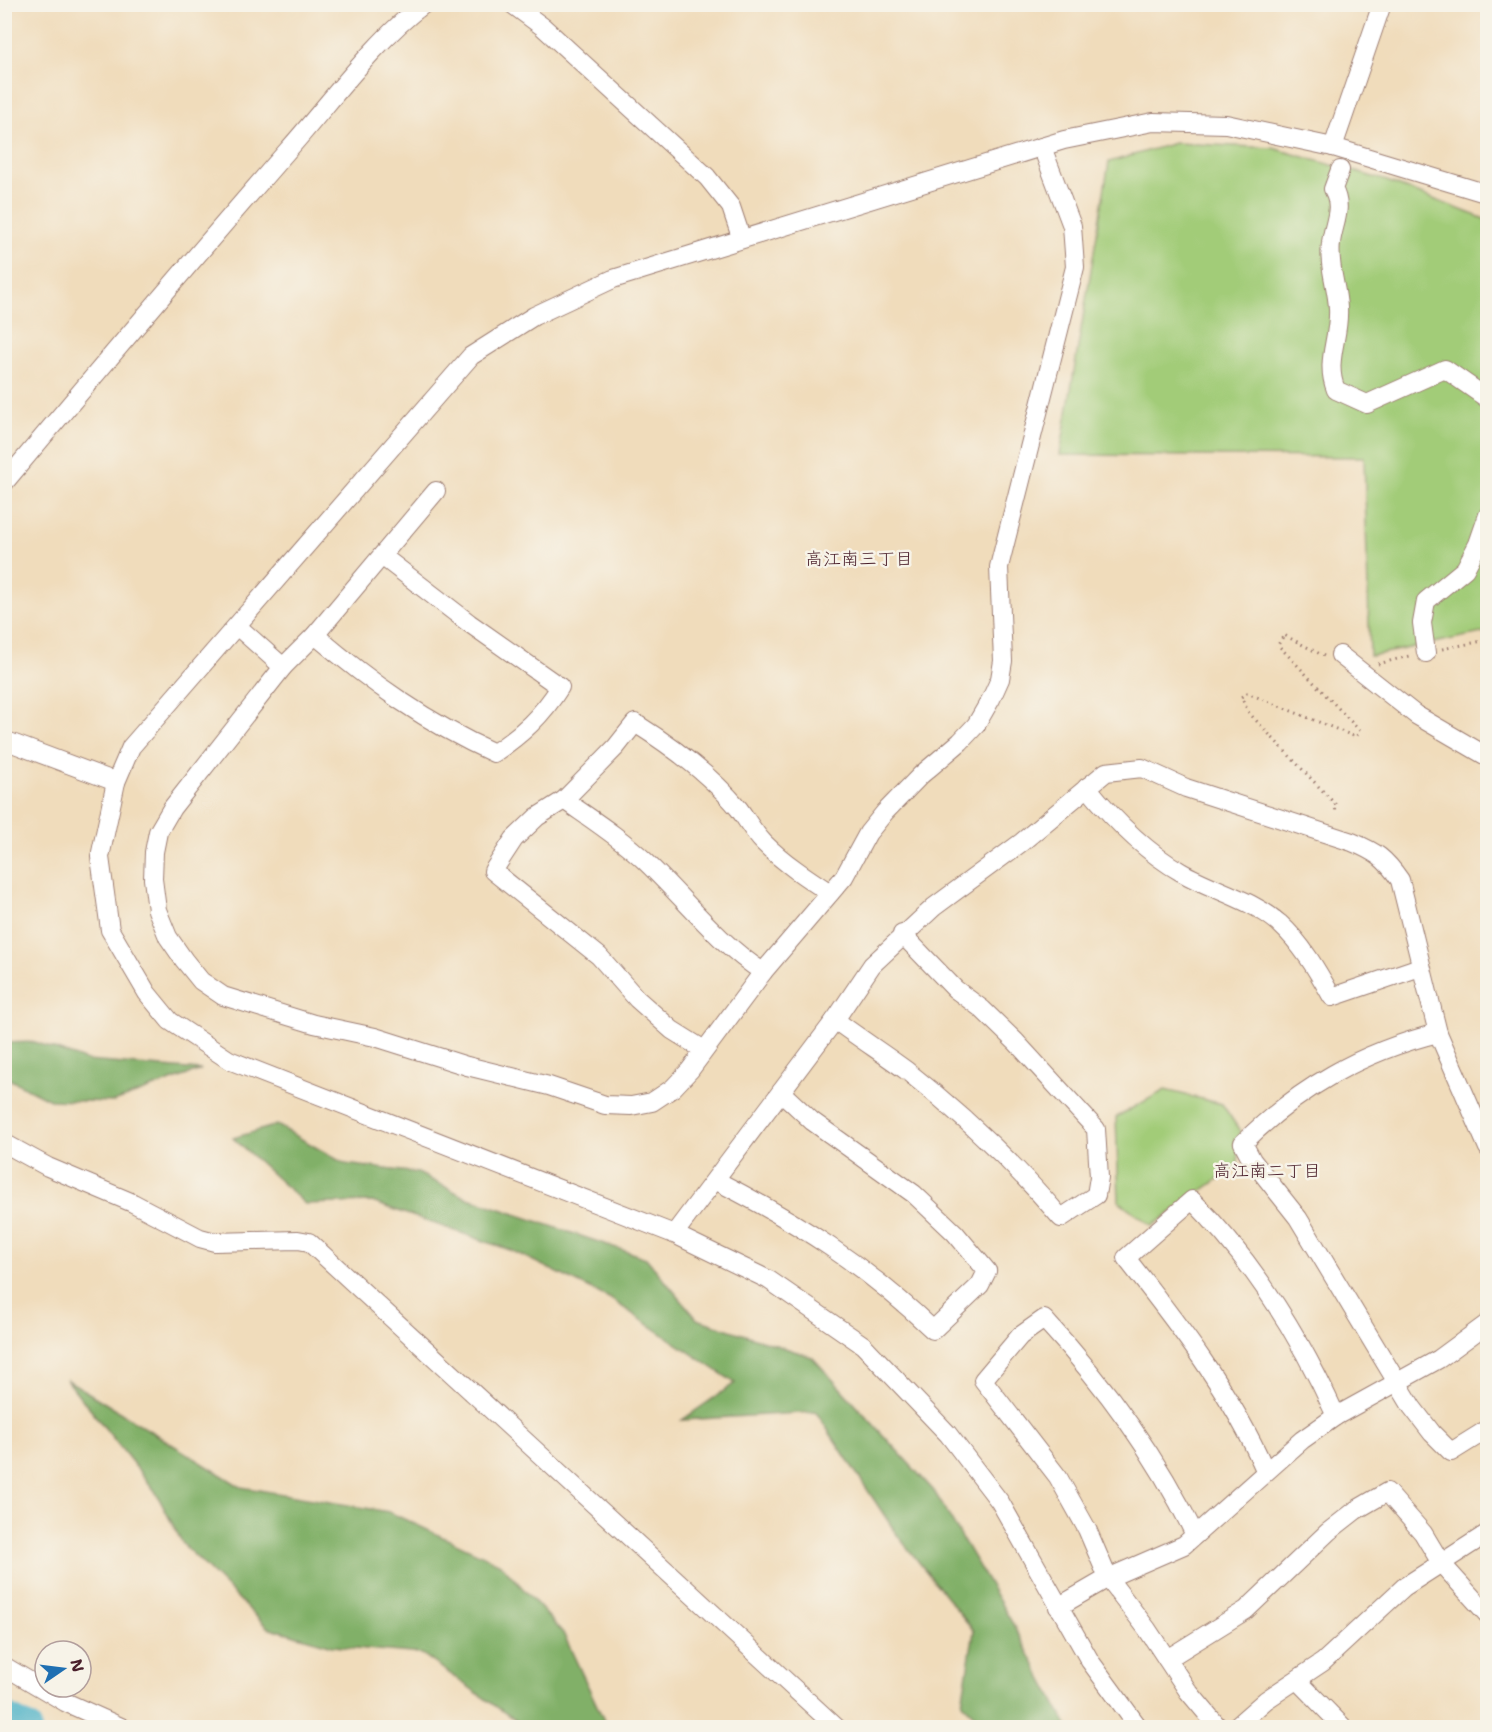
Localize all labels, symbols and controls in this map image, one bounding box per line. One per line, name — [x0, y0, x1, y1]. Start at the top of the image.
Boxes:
district label: 高江南三丁目 — [805, 547, 913, 571]
district label: 高江南二丁目 — [1213, 1159, 1321, 1183]
north arrow — [33, 1639, 93, 1699]
text: N — [65, 1657, 89, 1674]

